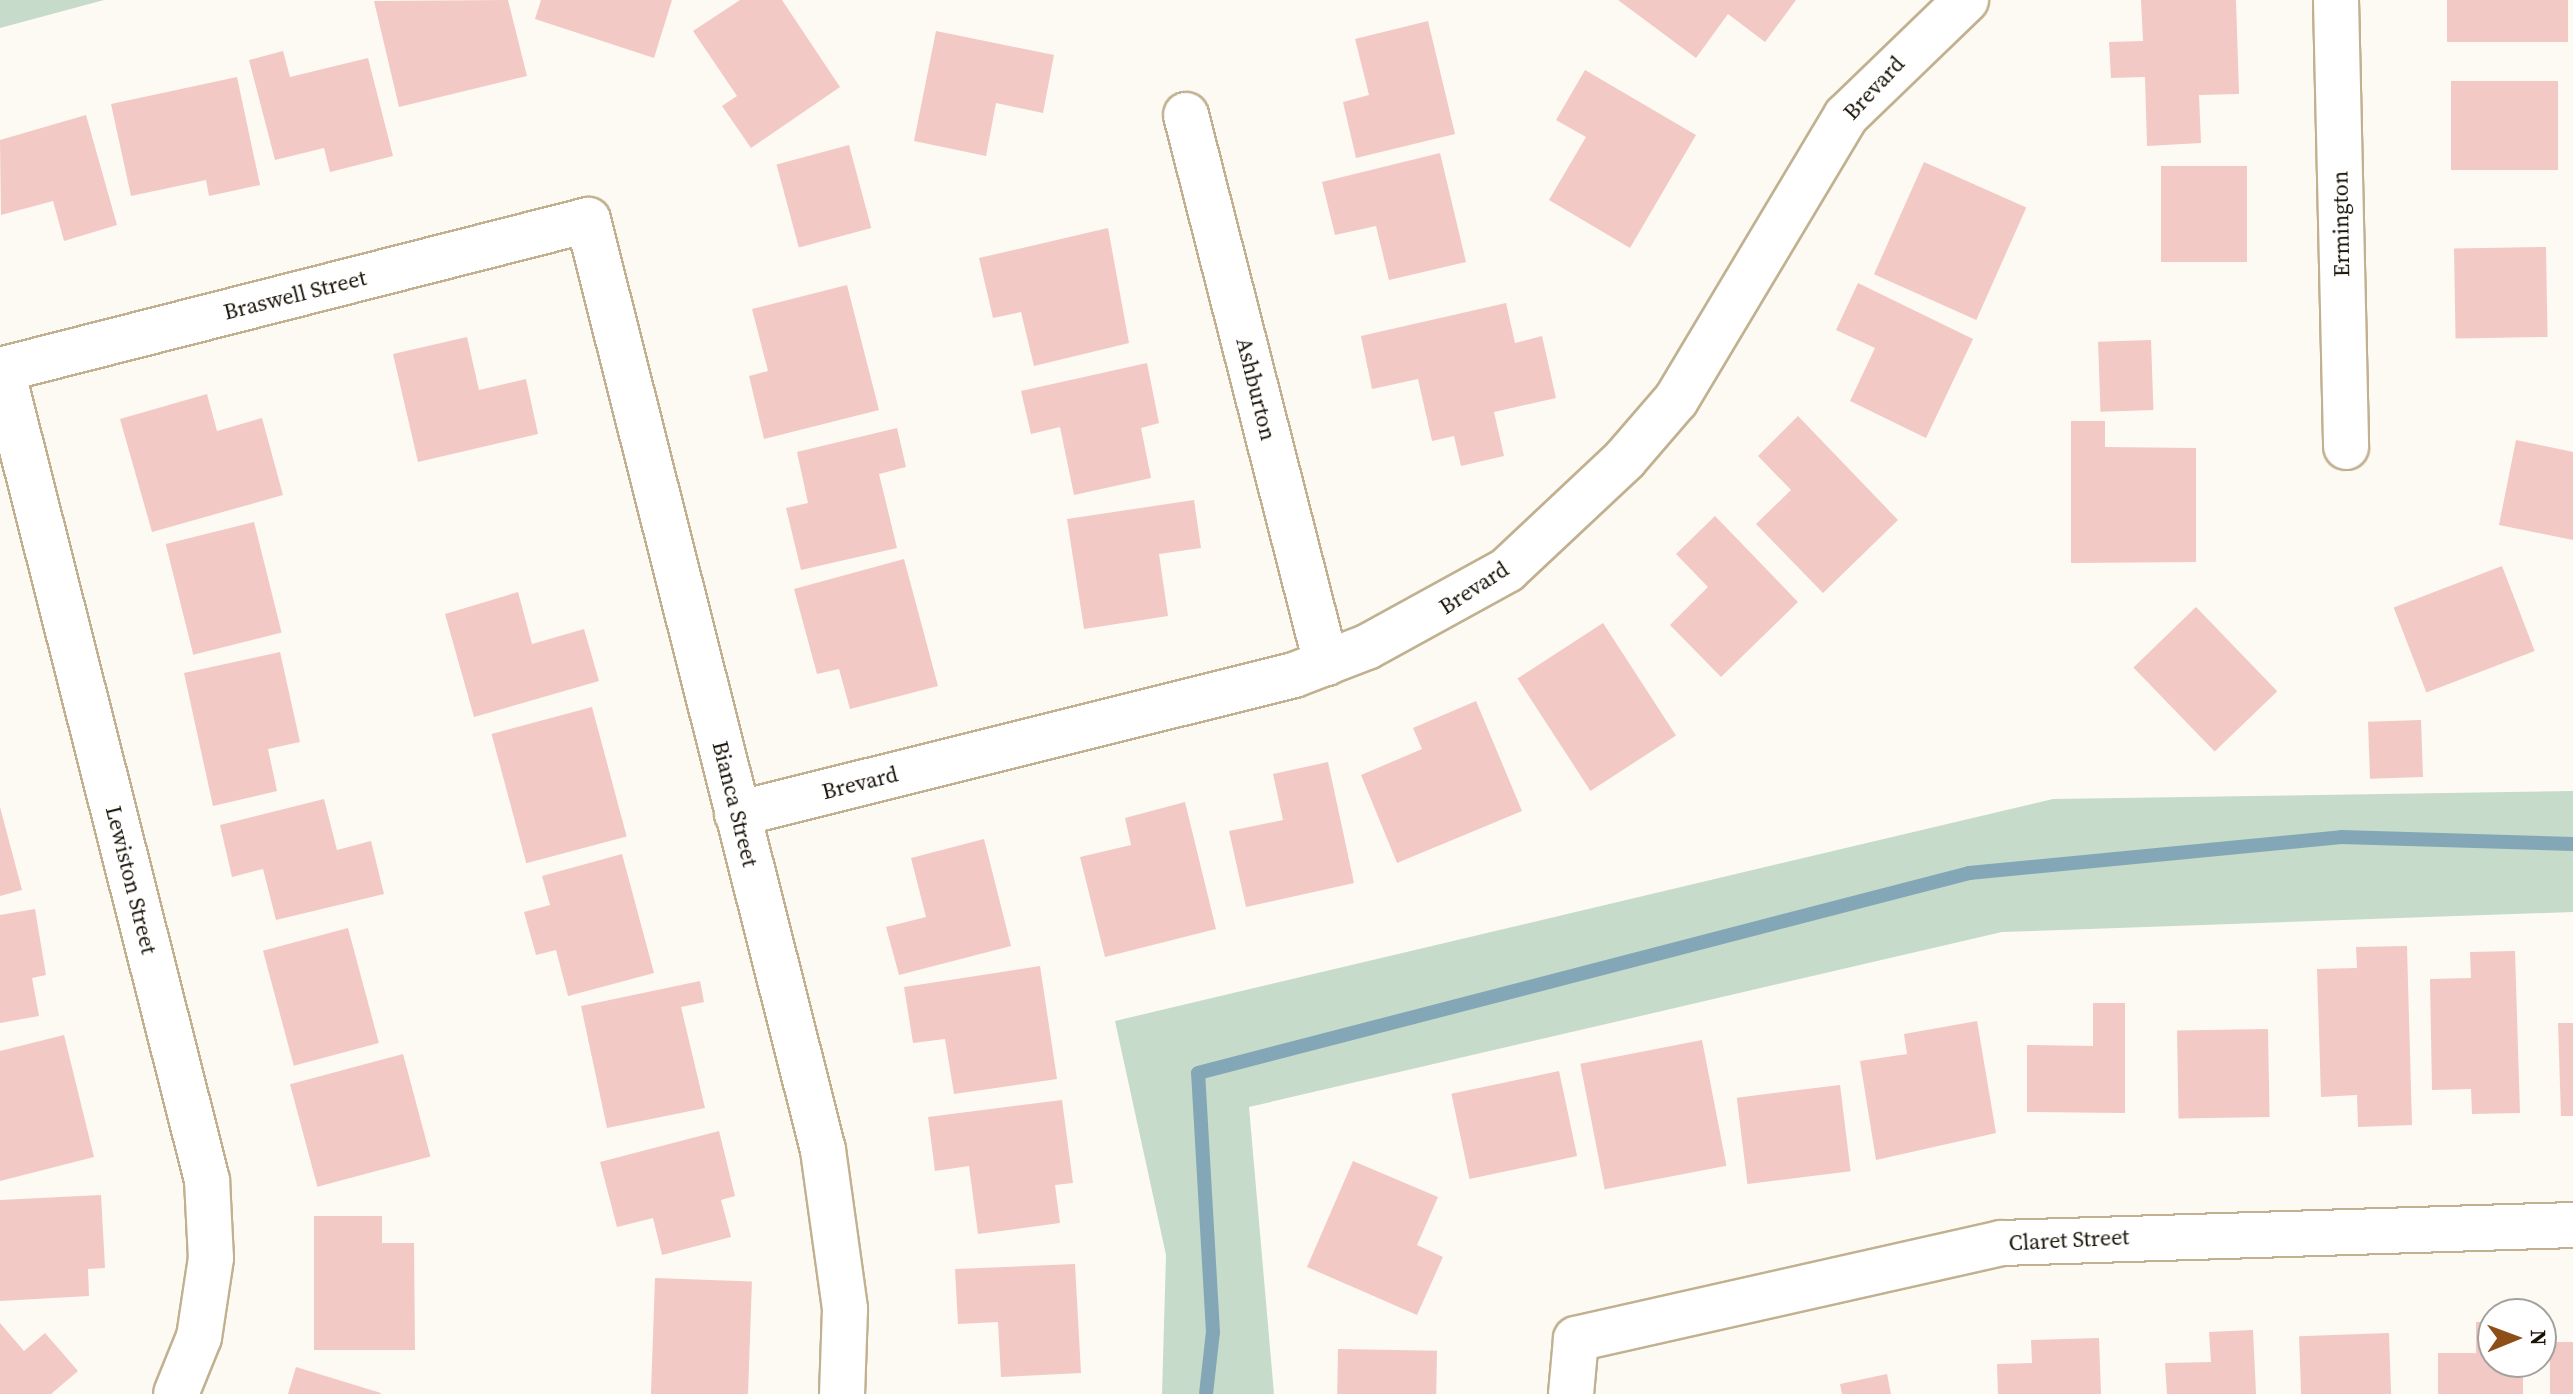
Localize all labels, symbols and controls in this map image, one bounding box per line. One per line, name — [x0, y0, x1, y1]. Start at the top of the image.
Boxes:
street label: Brevard — [1838, 51, 1910, 125]
street label: Ermington — [2327, 171, 2355, 277]
street label: Braswell Street — [221, 265, 369, 325]
street label: Ashburton — [1231, 335, 1281, 443]
street label: Brevard — [1434, 556, 1514, 620]
street label: Bianca Street — [707, 738, 763, 870]
street label: Brevard — [819, 761, 901, 805]
street label: Lewiston Street — [100, 803, 162, 957]
street label: Claret Street — [2008, 1224, 2130, 1256]
north arrow — [2477, 1298, 2557, 1378]
text: N — [2524, 1329, 2554, 1346]

